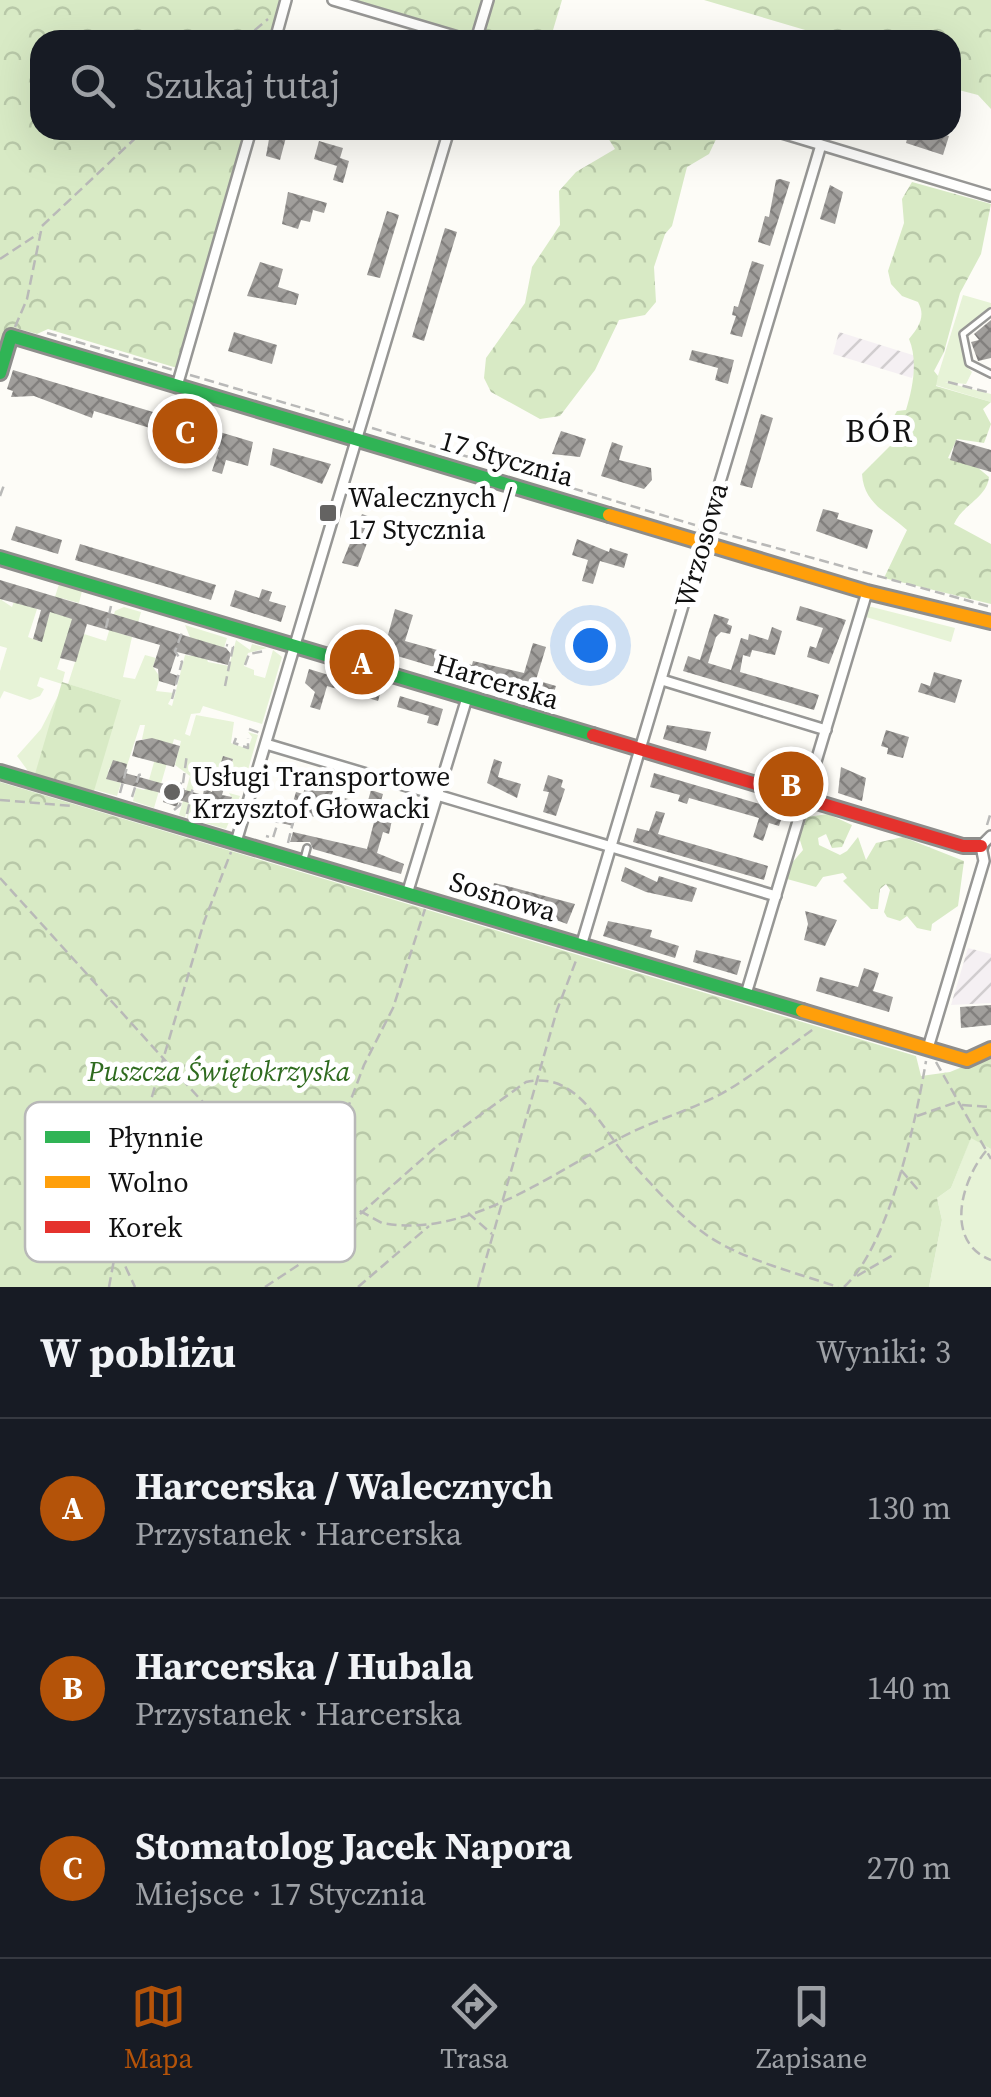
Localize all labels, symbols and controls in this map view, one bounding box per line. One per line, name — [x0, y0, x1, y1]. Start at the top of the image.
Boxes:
search box — [30, 30, 961, 140]
icon: search — [65, 58, 120, 113]
text: Szukaj tutaj — [145, 59, 340, 111]
pin: C — [152, 394, 218, 468]
district label: BÓR — [845, 409, 915, 453]
street label: 17 Stycznia — [436, 421, 579, 495]
street label: Wrzosowa — [665, 477, 737, 612]
place label: Walecznych / 17 Stycznia — [348, 478, 513, 548]
marker: Walecznych / 17 Stycznia — [317, 502, 339, 524]
your location — [565, 620, 616, 671]
pin: A — [330, 624, 394, 700]
street label: Harcerska — [430, 644, 565, 718]
pin: B — [758, 746, 824, 822]
place label: Usługi Transportowe Krzysztof Głowacki — [192, 757, 450, 827]
marker: Usługi Transportowe Krzysztof Głowacki — [161, 781, 183, 803]
street label: Sosnowa — [445, 862, 562, 930]
park label: Puszcza Świętokrzyska — [87, 1052, 351, 1090]
legend — [25, 1102, 355, 1262]
text: Płynnie — [108, 1118, 203, 1156]
text: Wolno — [108, 1163, 189, 1201]
text: Korek — [108, 1208, 183, 1246]
text: W pobliżu — [40, 1323, 236, 1381]
text: Wyniki: 3 — [816, 1330, 951, 1374]
text: Harcerska / Walecznych — [135, 1460, 553, 1512]
text: A — [62, 1486, 83, 1530]
text: 130 m — [867, 1486, 951, 1530]
text: Przystanek · Harcerska — [135, 1512, 462, 1556]
text: Harcerska / Hubala — [135, 1640, 473, 1692]
text: B — [62, 1666, 83, 1710]
text: 140 m — [867, 1666, 951, 1710]
text: Przystanek · Harcerska — [135, 1692, 462, 1736]
text: Stomatolog Jacek Napora — [135, 1820, 572, 1872]
text: C — [63, 1846, 82, 1890]
text: 270 m — [867, 1846, 951, 1890]
text: Miejsce · 17 Stycznia — [135, 1872, 426, 1916]
tab: Mapa — [124, 1979, 193, 2077]
tab: Trasa — [440, 1979, 508, 2077]
tab: Zapisane — [756, 1979, 867, 2077]

